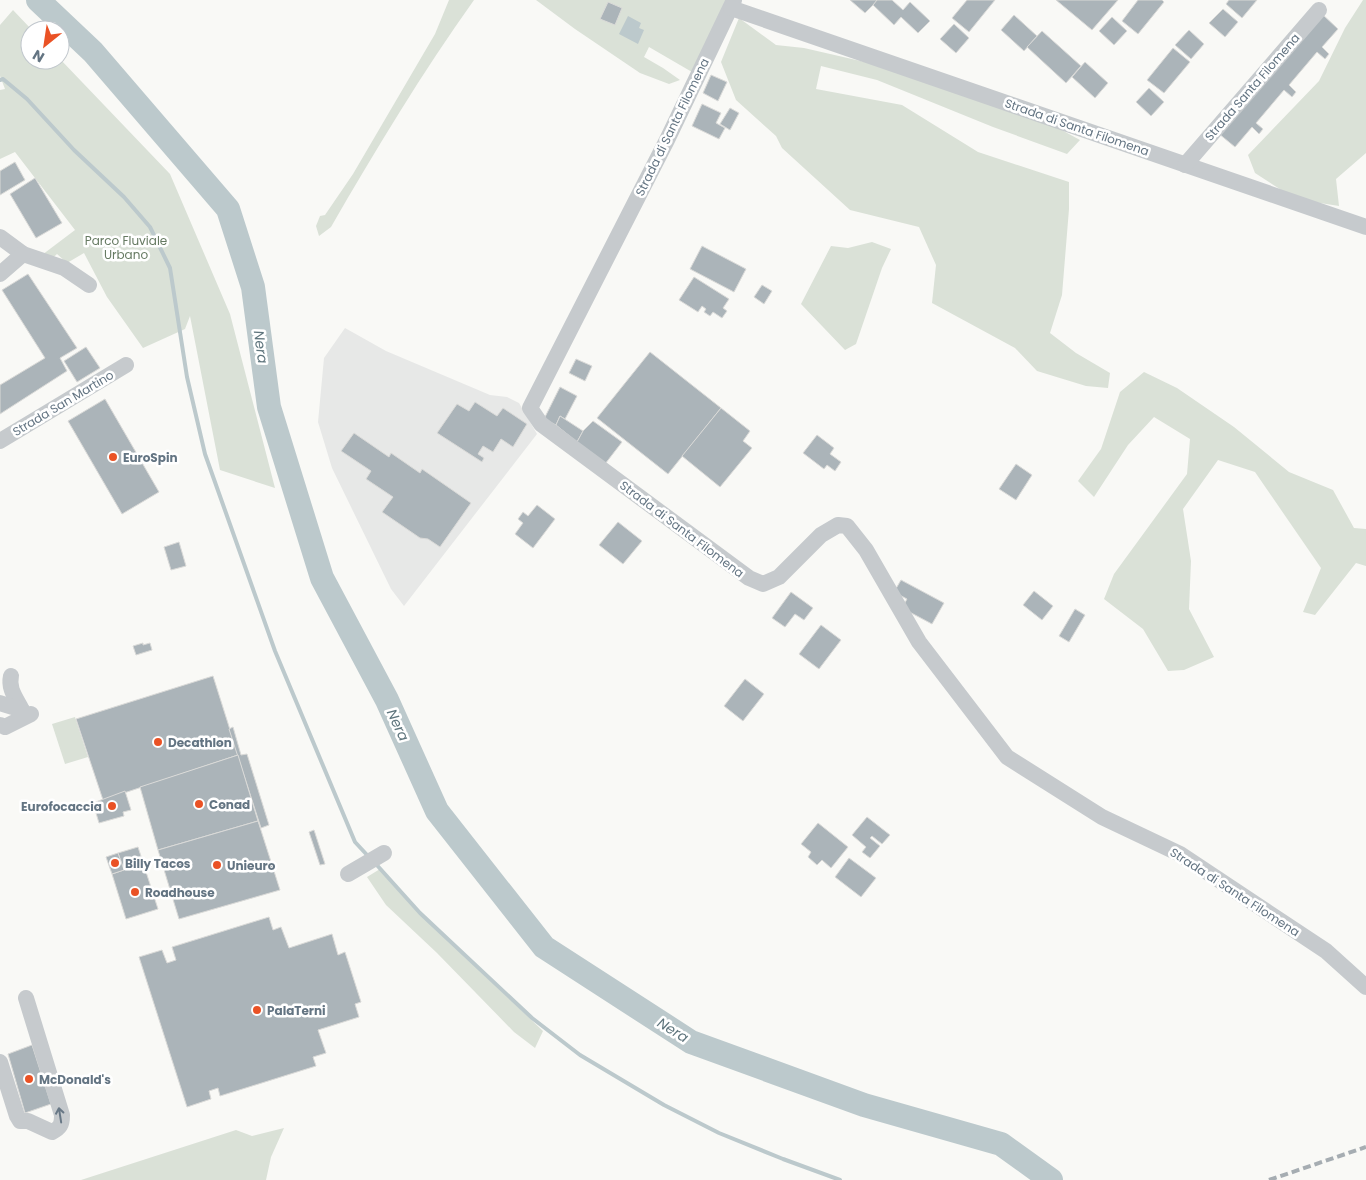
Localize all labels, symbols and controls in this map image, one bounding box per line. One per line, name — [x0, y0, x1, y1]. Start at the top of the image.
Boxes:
north arrow — [20, 20, 70, 70]
street label: Strada Santa Filomena — [1201, 30, 1303, 144]
text: N — [29, 45, 48, 68]
street label: Strada di Santa Filomena — [631, 55, 713, 199]
street label: Strada di Santa Filomena — [1003, 94, 1151, 160]
park label: Parco Fluviale Urbano — [85, 232, 167, 263]
water label: Nera — [249, 329, 273, 365]
street label: Strada San Martino — [9, 366, 117, 440]
place label: EuroSpin — [123, 449, 178, 466]
marker: EuroSpin — [107, 451, 119, 463]
street label: Strada di Santa Filomena — [616, 477, 748, 581]
water label: Nera — [382, 706, 414, 745]
place label: Decathlon — [168, 734, 232, 751]
marker: Decathlon — [152, 736, 164, 748]
place label: Conad — [209, 796, 250, 813]
place label: Eurofocaccia — [21, 798, 102, 815]
marker: Conad — [193, 798, 205, 810]
marker: Eurofocaccia — [106, 800, 118, 812]
street label: Strada di Santa Filomena — [1167, 844, 1303, 940]
place label: Billy Tacos — [125, 855, 191, 872]
marker: Billy Tacos — [109, 857, 121, 869]
place label: Unieuro — [227, 857, 276, 874]
marker: Unieuro — [211, 859, 223, 871]
place label: Roadhouse — [145, 884, 215, 901]
marker: Roadhouse — [129, 886, 141, 898]
place label: PalaTerni — [267, 1002, 326, 1019]
marker: PalaTerni — [251, 1004, 263, 1016]
water label: Nera — [654, 1013, 693, 1048]
place label: McDonald's — [39, 1071, 111, 1088]
marker: McDonald's — [23, 1073, 35, 1085]
one-way arrow — [55, 1108, 65, 1124]

